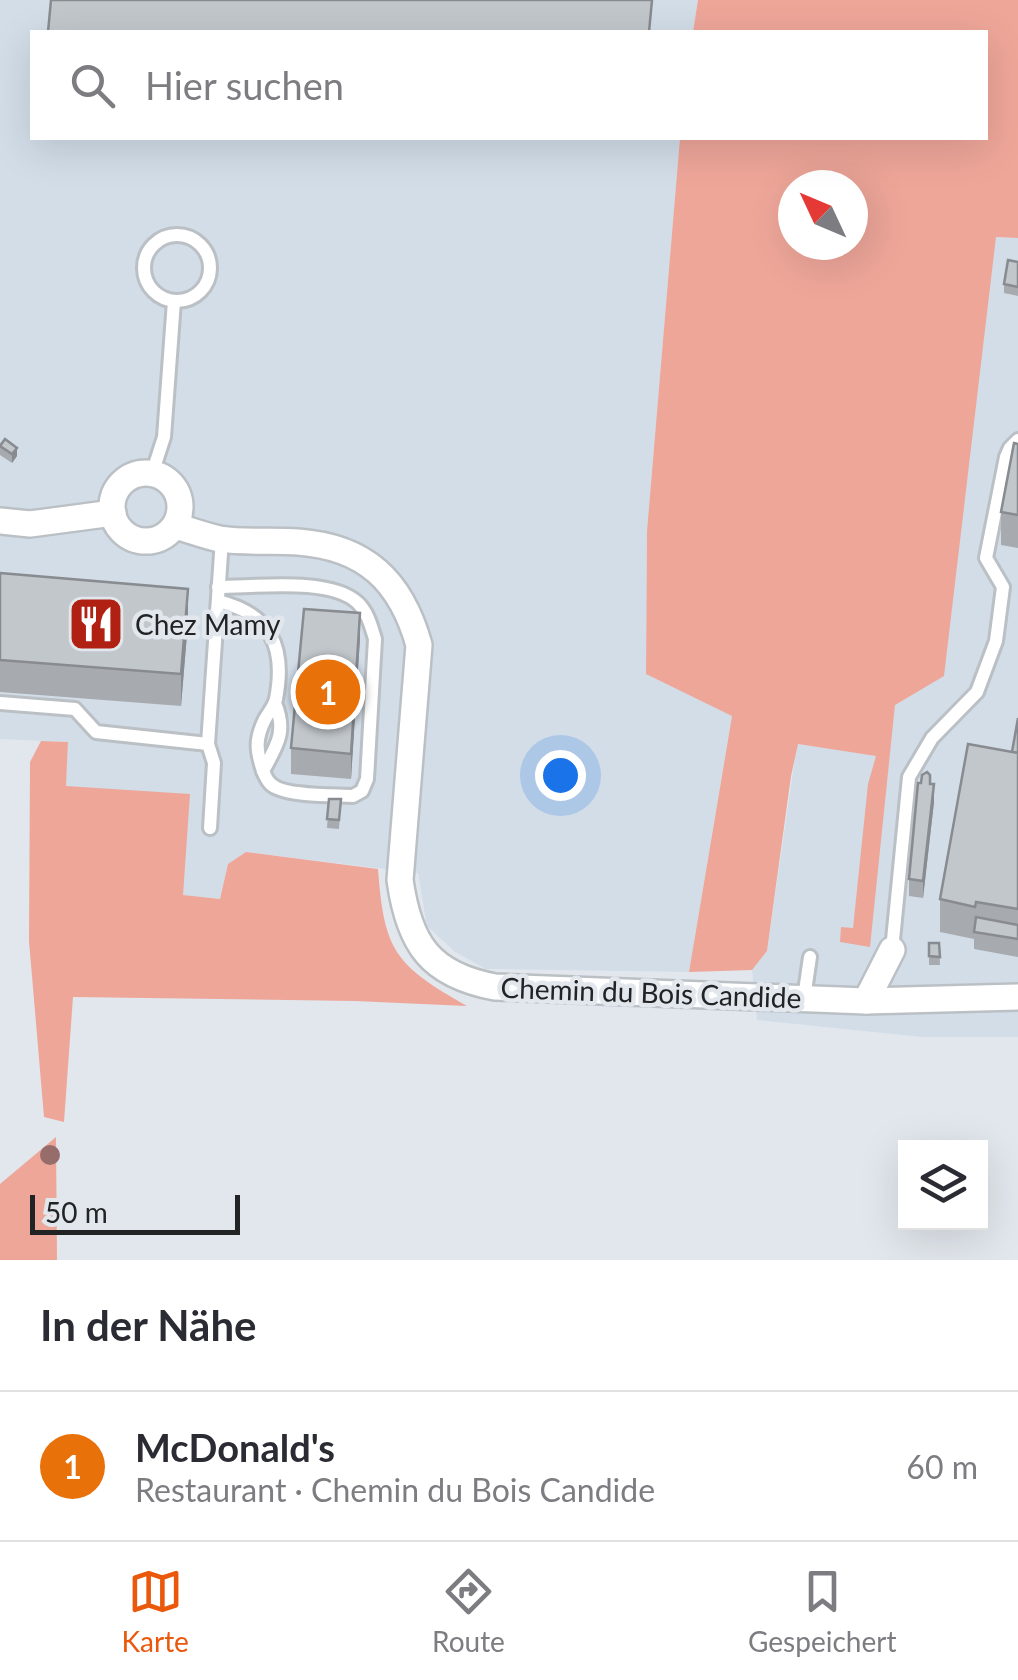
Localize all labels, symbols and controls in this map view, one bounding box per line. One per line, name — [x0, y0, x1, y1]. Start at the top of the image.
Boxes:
search box — [30, 30, 988, 140]
icon: search — [65, 58, 120, 113]
text: Hier suchen — [145, 62, 344, 108]
north arrow — [778, 170, 868, 260]
restaurant icon: Chez Mamy — [66, 594, 126, 654]
place label: Chez Mamy — [135, 607, 281, 641]
pin: 1 — [296, 654, 360, 730]
your location — [535, 750, 586, 801]
street label: Chemin du Bois Candide — [500, 970, 802, 1014]
map controls — [898, 1140, 988, 1230]
button: layers — [898, 1140, 988, 1230]
scale bar — [30, 1190, 240, 1234]
text: 50 m — [45, 1195, 108, 1229]
text: In der Nähe — [40, 1300, 257, 1350]
text: McDonald's — [135, 1424, 335, 1470]
text: 1 — [63, 1447, 82, 1486]
text: 60 m — [906, 1447, 978, 1486]
text: Restaurant · Chemin du Bois Candide — [135, 1470, 655, 1509]
tab: Karte — [122, 1564, 189, 1658]
tab: Route — [432, 1564, 505, 1658]
tab: Gespeichert — [748, 1564, 896, 1658]

